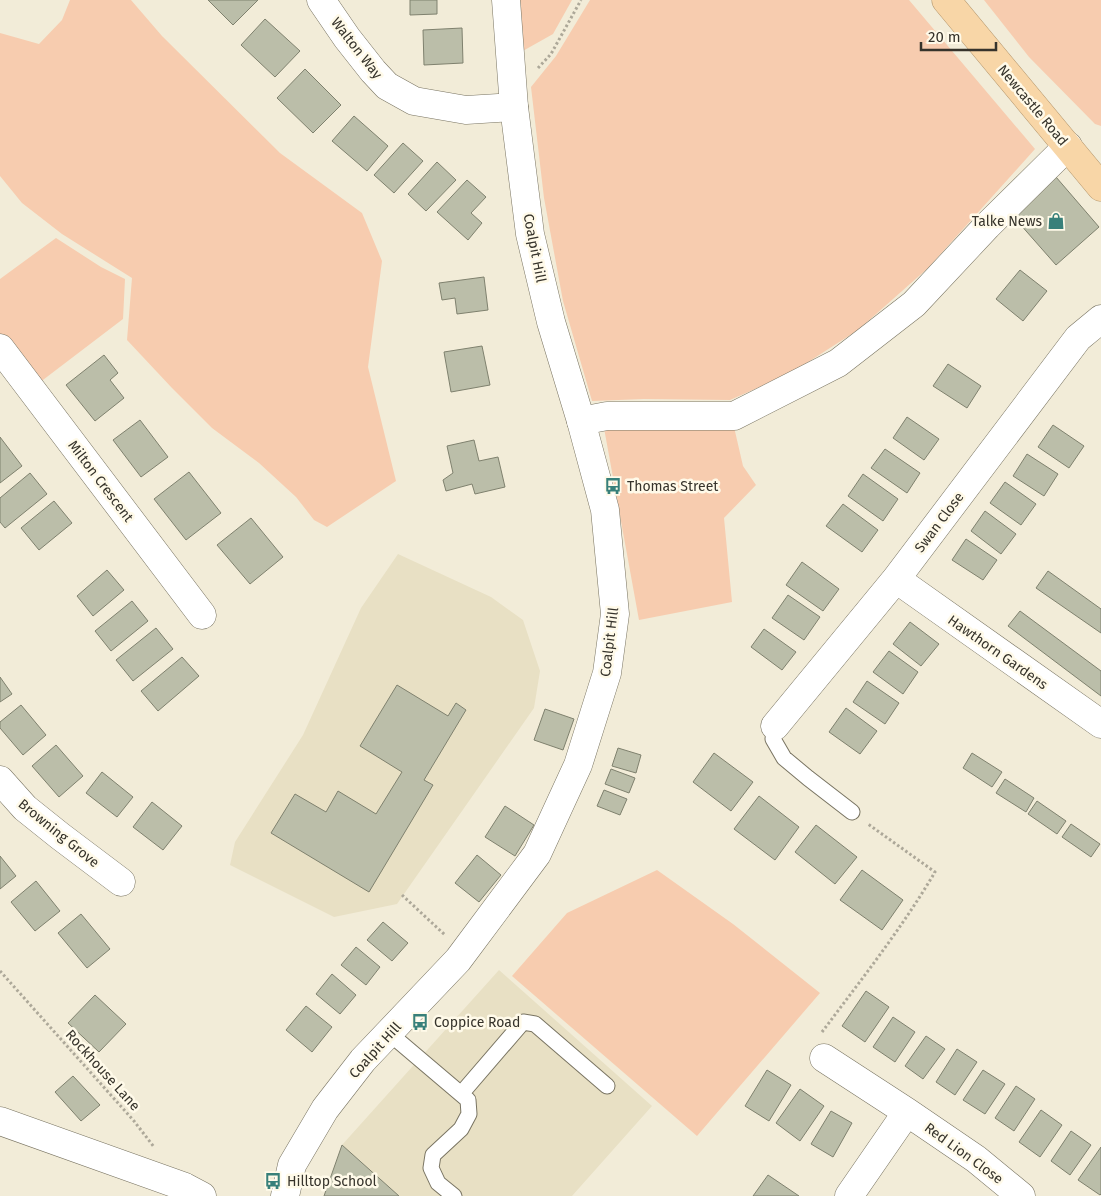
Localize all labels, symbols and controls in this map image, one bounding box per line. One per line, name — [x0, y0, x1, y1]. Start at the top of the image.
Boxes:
street label: Walton Way — [327, 14, 386, 82]
scale bar — [921, 20, 996, 52]
text: 20 m — [928, 28, 961, 46]
street label: Newcastle Road — [994, 61, 1071, 149]
shop icon: Talke News — [1046, 211, 1066, 231]
street label: Coalpit Hill — [519, 212, 550, 284]
place label: Talke News — [972, 213, 1042, 230]
street label: Milton Crescent — [64, 437, 137, 526]
bus stop icon: Thomas Street — [603, 476, 623, 496]
place label: Thomas Street — [627, 478, 719, 495]
street label: Swan Close — [911, 489, 968, 556]
street label: Coalpit Hill — [597, 606, 622, 678]
street label: Hawthorn Gardens — [944, 612, 1051, 693]
street label: Browning Grove — [15, 795, 103, 871]
bus stop icon: Coppice Road — [410, 1012, 430, 1032]
place label: Coppice Road — [434, 1014, 520, 1031]
street label: Coalpit Hill — [346, 1019, 405, 1082]
street label: Rockhouse Lane — [62, 1026, 143, 1114]
street label: Red Lion Close — [921, 1119, 1006, 1188]
bus stop icon: Hilltop School — [263, 1171, 283, 1191]
place label: Hilltop School — [287, 1173, 377, 1190]

